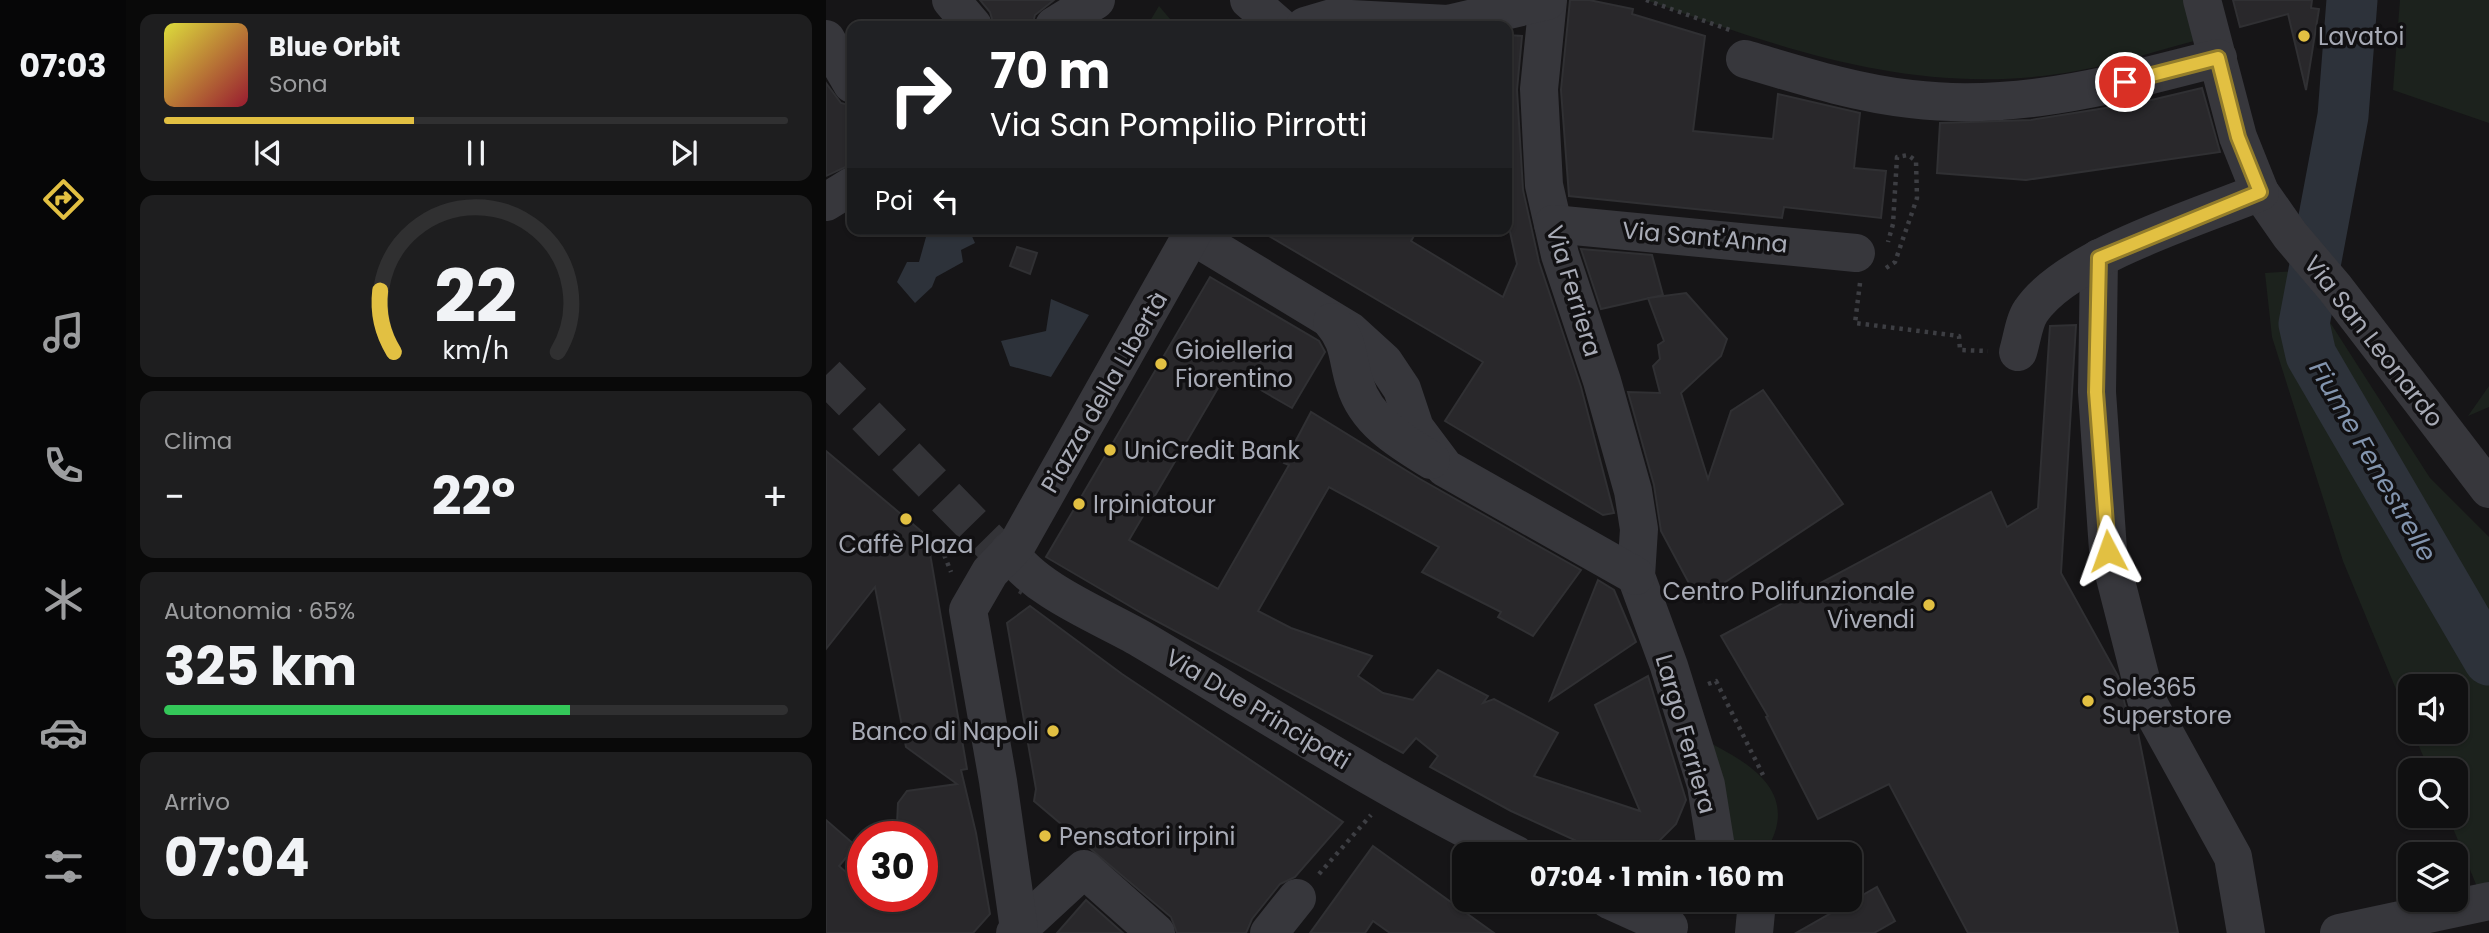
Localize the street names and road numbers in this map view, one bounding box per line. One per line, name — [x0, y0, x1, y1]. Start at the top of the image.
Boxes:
street label: Via Sant'Anna — [1621, 213, 1789, 261]
street label: Via Ferriera — [1538, 221, 1610, 361]
street label: Via San Leonardo — [2296, 248, 2452, 434]
street label: Piazza della Libertà — [1033, 285, 1175, 499]
street label: Via Due Principati — [1159, 641, 1357, 777]
street label: Largo Ferriera — [1647, 650, 1725, 818]

